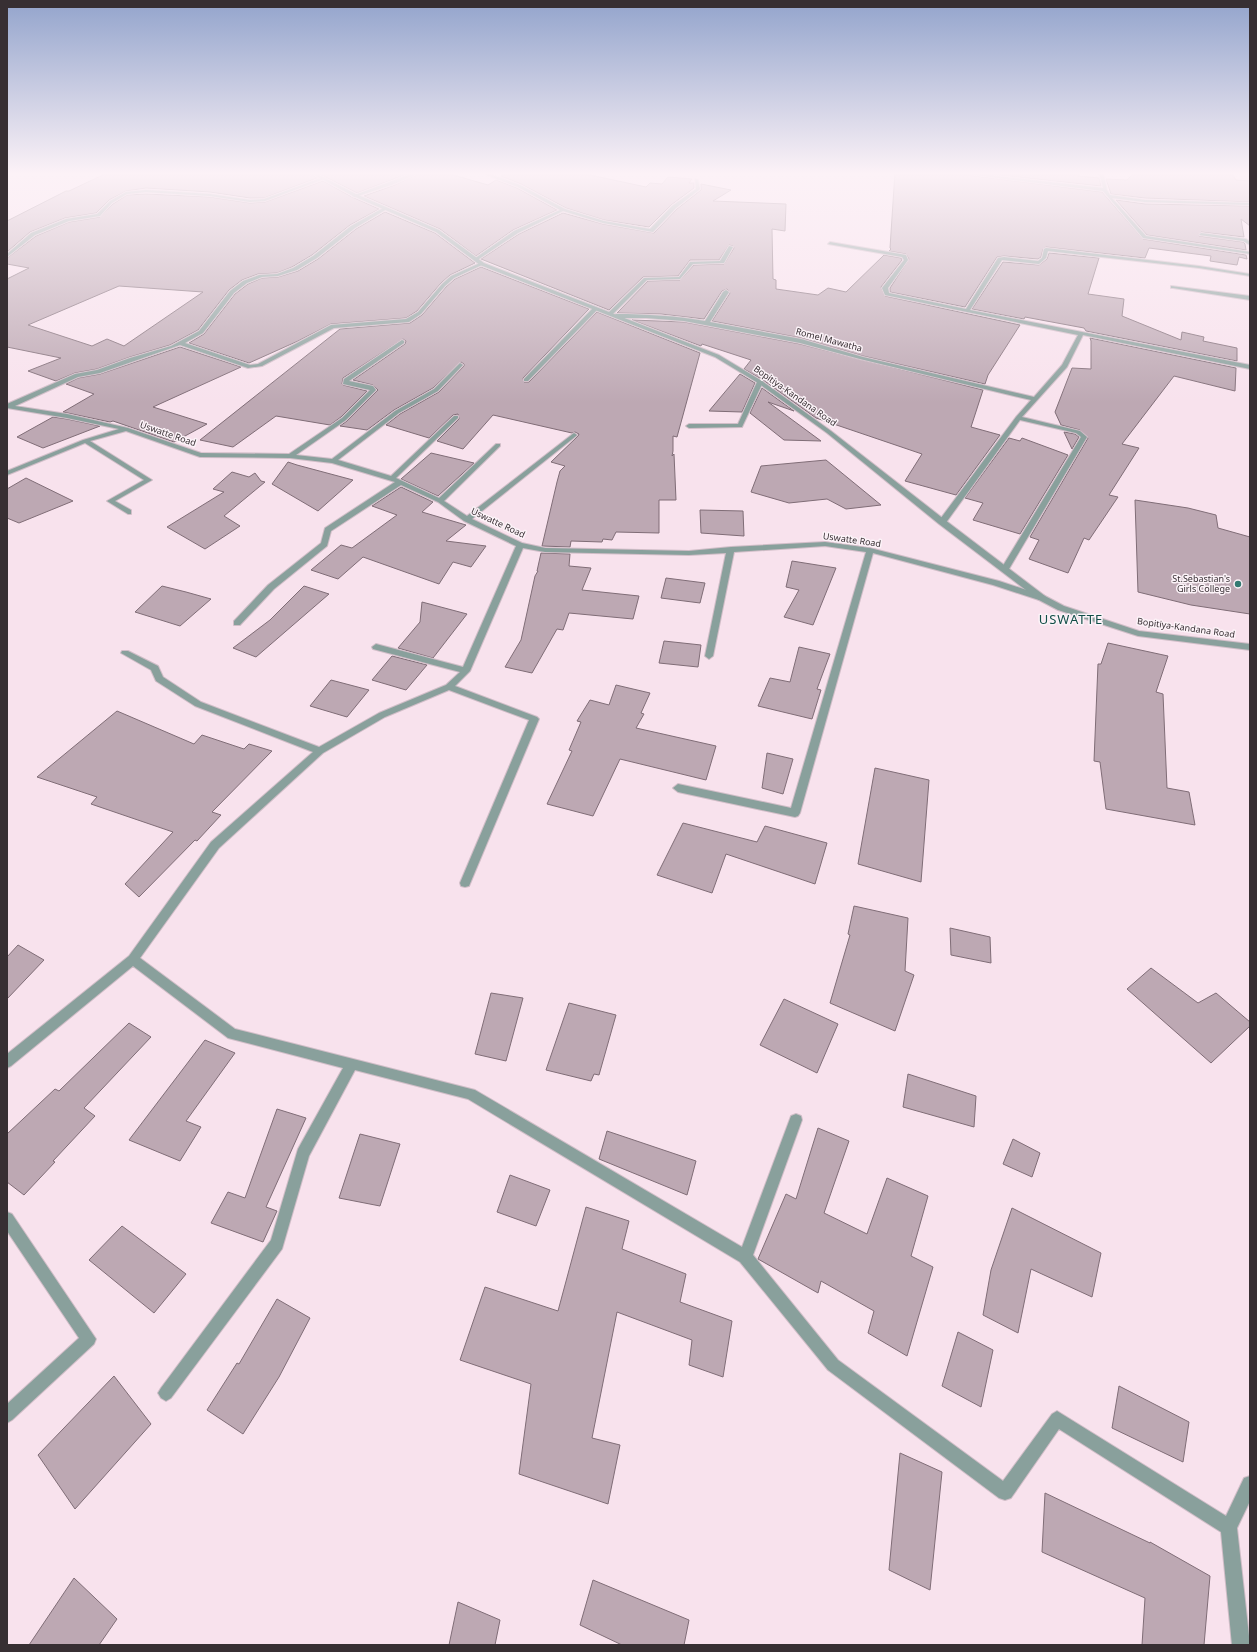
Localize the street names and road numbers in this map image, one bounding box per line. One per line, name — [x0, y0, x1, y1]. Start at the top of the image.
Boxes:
street label: Romel Mawatha — [794, 324, 864, 355]
street label: Bopitiya-Kandana Road — [751, 362, 839, 429]
street label: Uswatte Road — [138, 418, 198, 449]
street label: Uswatte Road — [469, 504, 527, 541]
street label: Uswatte Road — [822, 529, 882, 550]
street label: Bopitiya-Kandana Road — [1136, 614, 1236, 641]

